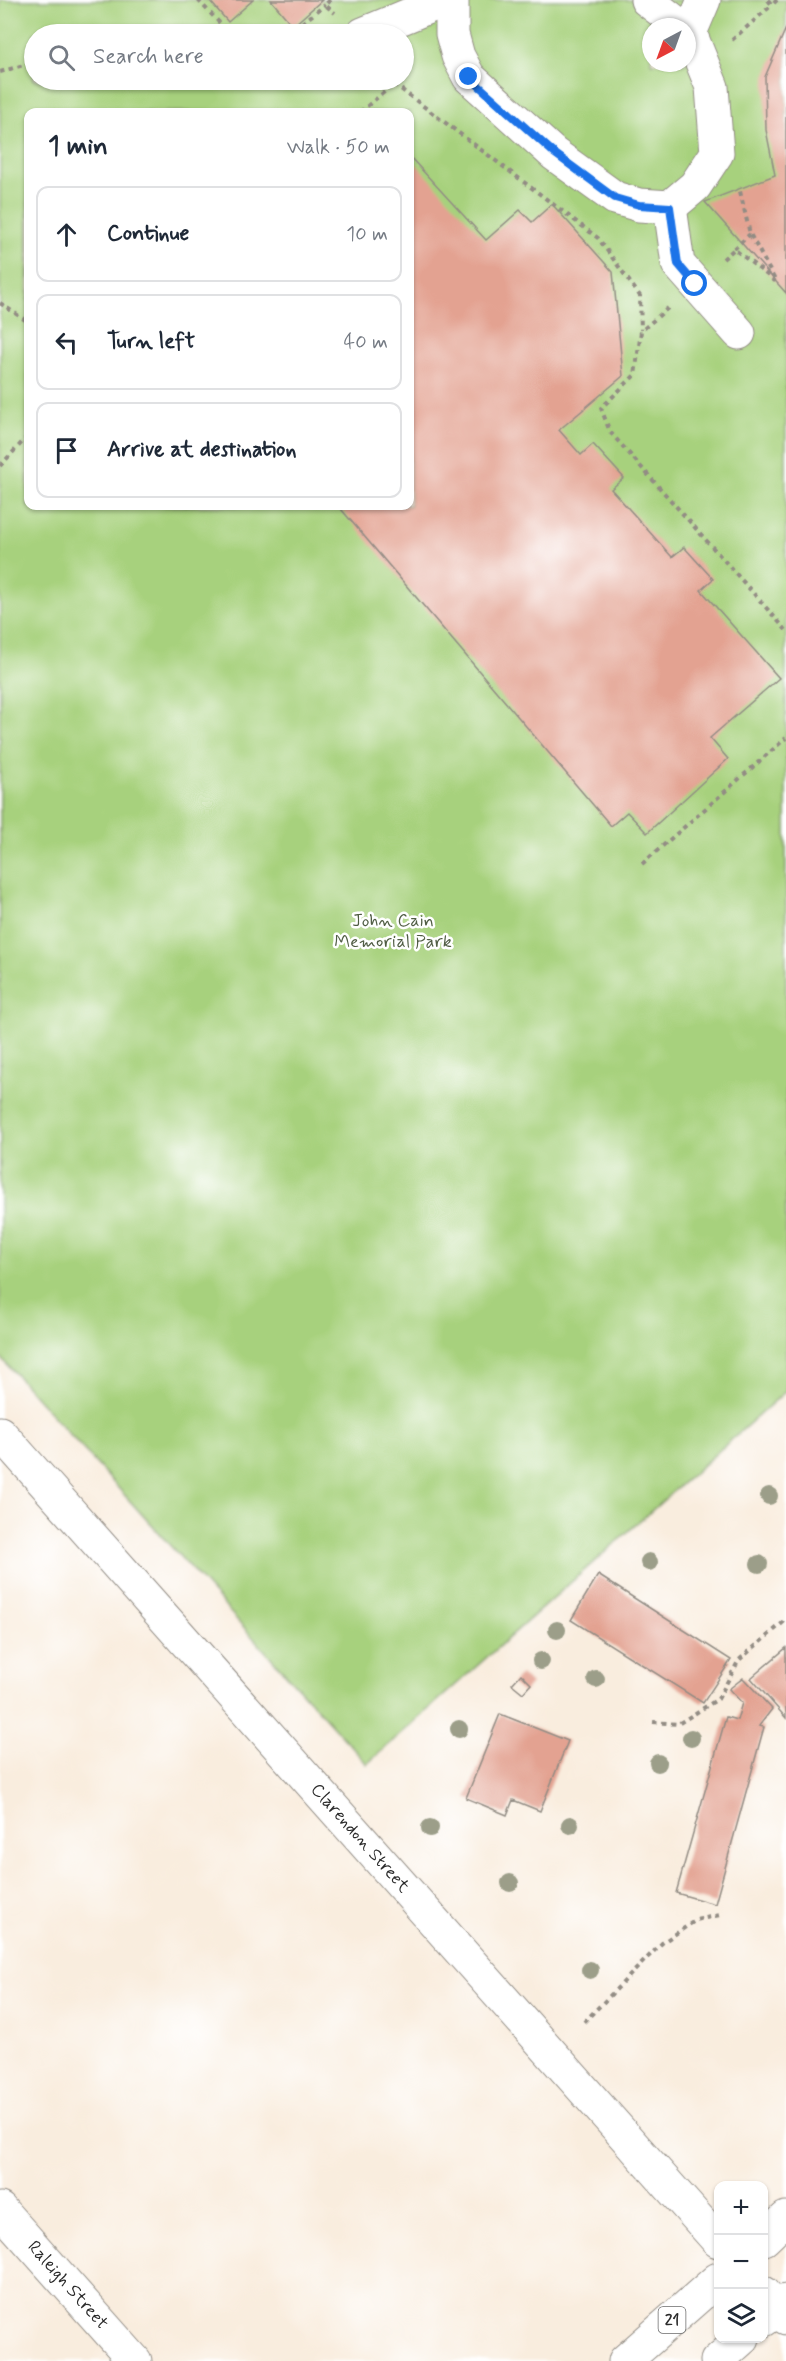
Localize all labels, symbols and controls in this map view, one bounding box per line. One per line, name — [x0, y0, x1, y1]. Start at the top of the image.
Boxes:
north arrow — [642, 18, 696, 72]
search box — [24, 24, 414, 90]
icon: search — [45, 41, 78, 74]
text: Search here — [93, 43, 204, 71]
route end — [455, 63, 481, 89]
text: 1 min — [48, 130, 108, 164]
text: Walk · 50 m — [287, 134, 390, 161]
icon: ahead — [50, 218, 83, 251]
text: Continue — [107, 220, 189, 248]
text: 10 m — [346, 221, 388, 248]
route start — [681, 270, 707, 296]
icon: left — [50, 326, 83, 359]
text: Turn left — [107, 328, 195, 356]
text: 40 m — [344, 329, 388, 356]
icon: arrive — [50, 434, 83, 467]
text: Arrive at destination — [107, 436, 297, 464]
park label: John Cain Memorial Park — [334, 909, 452, 954]
street label: Clarendon Street — [305, 1778, 415, 1898]
map controls — [714, 2181, 768, 2343]
button: + — [714, 2181, 768, 2235]
button: − — [714, 2235, 768, 2289]
street label: Raleigh Street — [22, 2236, 114, 2335]
button: layers — [714, 2289, 768, 2343]
road number: 21 — [658, 2307, 686, 2333]

